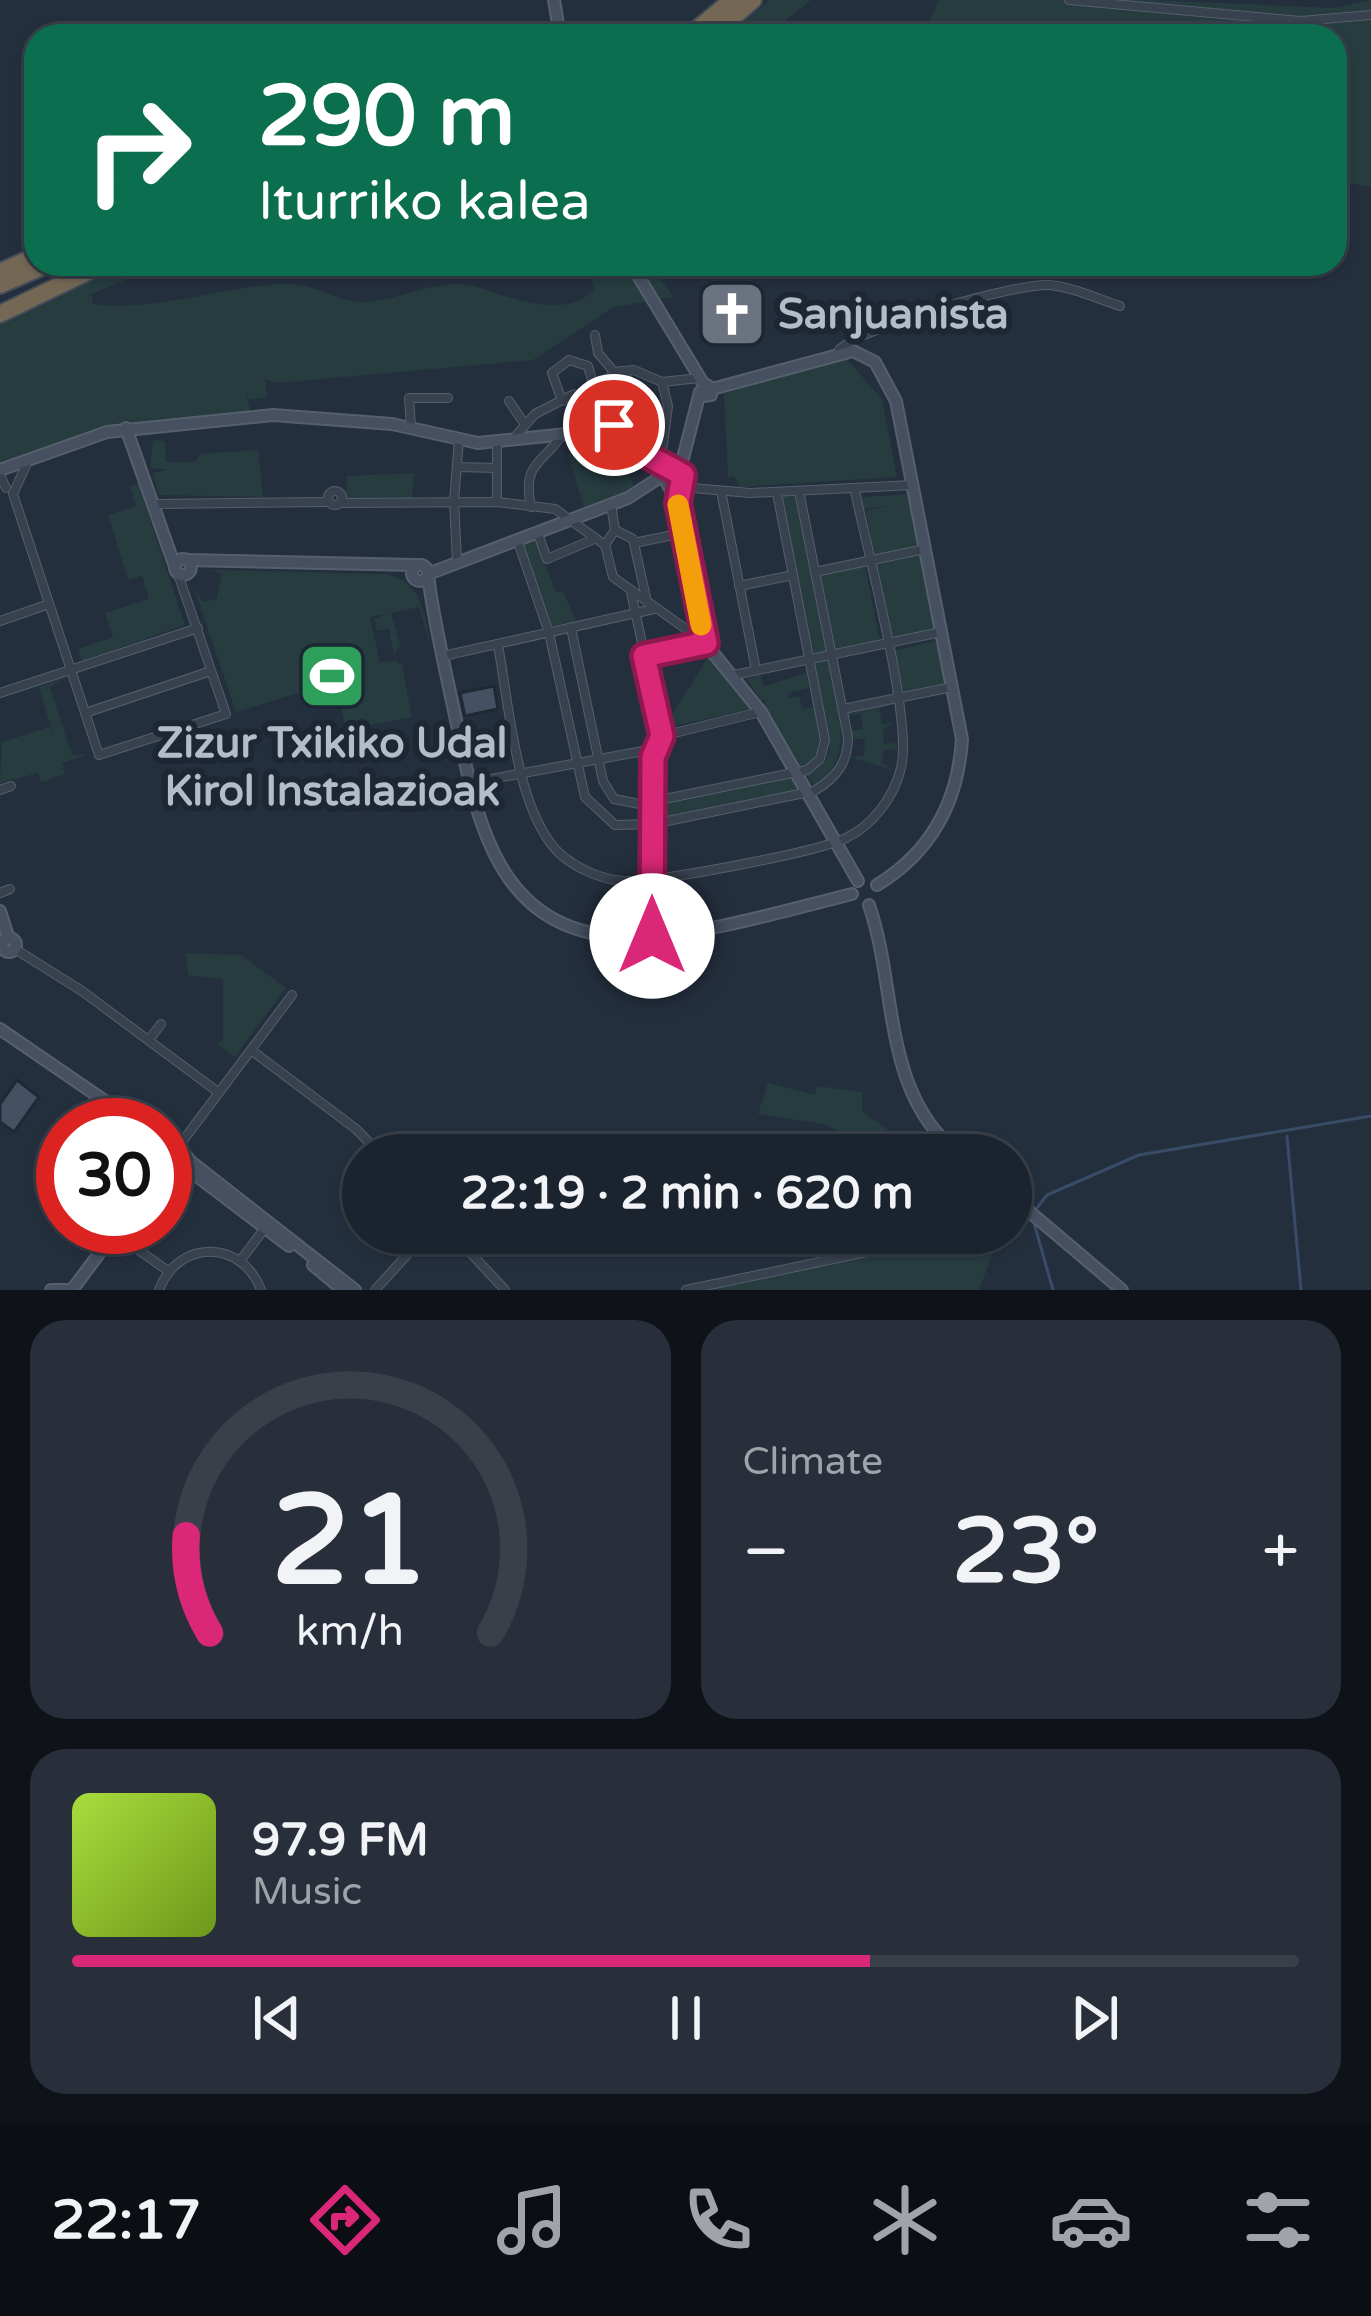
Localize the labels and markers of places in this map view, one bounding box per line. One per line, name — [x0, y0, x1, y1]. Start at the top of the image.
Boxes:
church icon: Sanjuanista — [697, 279, 767, 349]
place label: Sanjuanista — [778, 289, 1009, 340]
pin — [563, 374, 665, 476]
sports icon: Zizur Txikiko Udal Kirol Instalazioak — [297, 641, 367, 711]
place label: Zizur Txikiko Udal Kirol Instalazioak — [157, 718, 507, 817]

